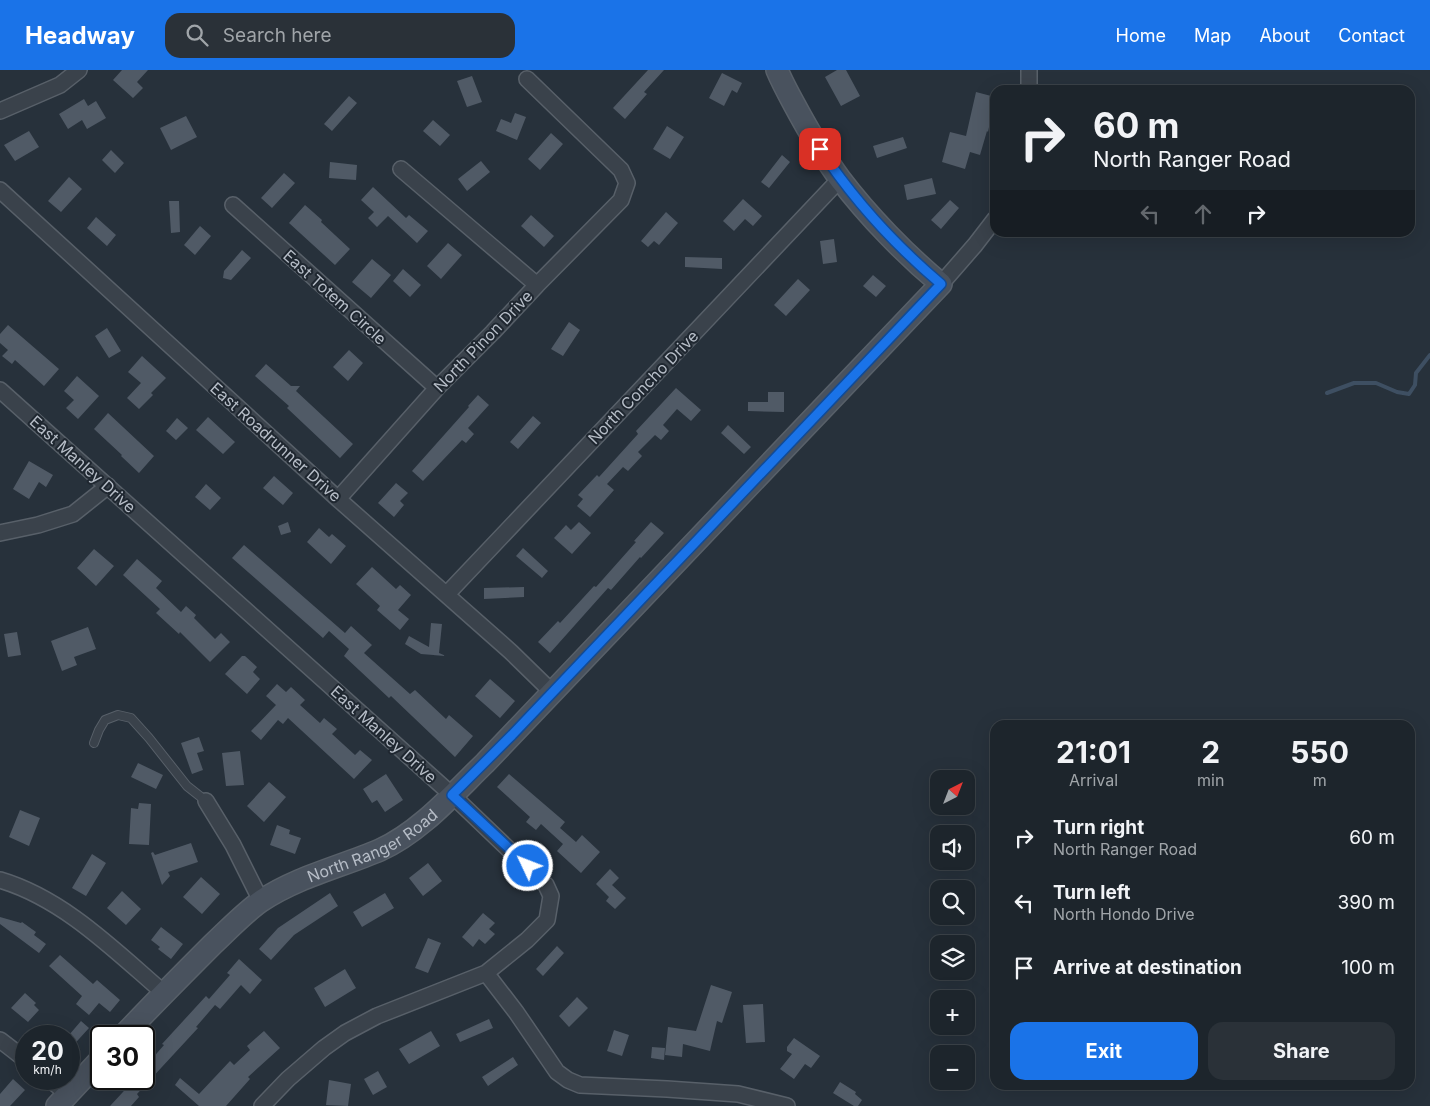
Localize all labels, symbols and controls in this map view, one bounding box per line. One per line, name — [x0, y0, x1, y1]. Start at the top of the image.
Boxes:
search box — [165, 13, 515, 58]
text: Headway — [25, 21, 135, 50]
icon: search — [183, 21, 211, 49]
text: Search here — [223, 24, 331, 47]
text: Home — [1116, 25, 1166, 46]
text: Map — [1194, 25, 1231, 46]
text: About — [1259, 25, 1310, 46]
text: Contact — [1338, 25, 1405, 46]
text: 60 m — [1093, 104, 1180, 146]
icon: right — [1010, 105, 1075, 170]
pin — [799, 128, 841, 170]
icon: arrive — [806, 135, 834, 163]
text: North Ranger Road — [1093, 146, 1291, 172]
icon: left — [1136, 200, 1164, 228]
icon: ahead — [1189, 200, 1217, 228]
icon: right — [1242, 200, 1270, 228]
street label: East Totem Circle — [279, 245, 391, 349]
street label: North Pinon Drive — [429, 286, 537, 396]
street label: North Concho Drive — [584, 326, 702, 448]
street label: East Roadrunner Drive — [206, 378, 346, 506]
street label: East Manley Drive — [26, 411, 140, 517]
street label: East Manley Drive — [327, 681, 441, 787]
text: 21:01 — [1056, 734, 1131, 770]
text: 2 — [1201, 734, 1220, 770]
text: 550 — [1290, 734, 1349, 770]
north arrow — [930, 770, 975, 815]
map controls — [930, 770, 975, 1090]
text: Arrival — [1069, 770, 1118, 790]
text: min — [1197, 770, 1224, 790]
text: m — [1313, 770, 1327, 790]
street label: North Ranger Road — [304, 804, 442, 886]
text: Turn right — [1053, 816, 1144, 839]
icon: right — [1010, 824, 1038, 852]
button: sound — [930, 825, 975, 870]
text: 60 m — [1349, 826, 1395, 849]
position arrow — [501, 839, 553, 891]
text: North Ranger Road — [1053, 839, 1197, 859]
button: search — [930, 880, 975, 925]
text: Turn left — [1053, 881, 1131, 904]
icon: left — [1010, 889, 1038, 917]
text: 390 m — [1338, 891, 1395, 914]
text: North Hondo Drive — [1053, 904, 1195, 924]
button: layers — [930, 935, 975, 980]
icon: arrive — [1010, 954, 1038, 982]
text: Arrive at destination — [1053, 956, 1242, 979]
text: 100 m — [1341, 956, 1395, 979]
button: + — [930, 990, 975, 1035]
button: Exit — [1010, 1022, 1198, 1080]
button: Share — [1208, 1022, 1395, 1080]
speed limit sign: 30 — [90, 1025, 155, 1090]
text: 20 — [31, 1036, 64, 1066]
button: − — [930, 1045, 975, 1090]
text: km/h — [33, 1062, 62, 1077]

